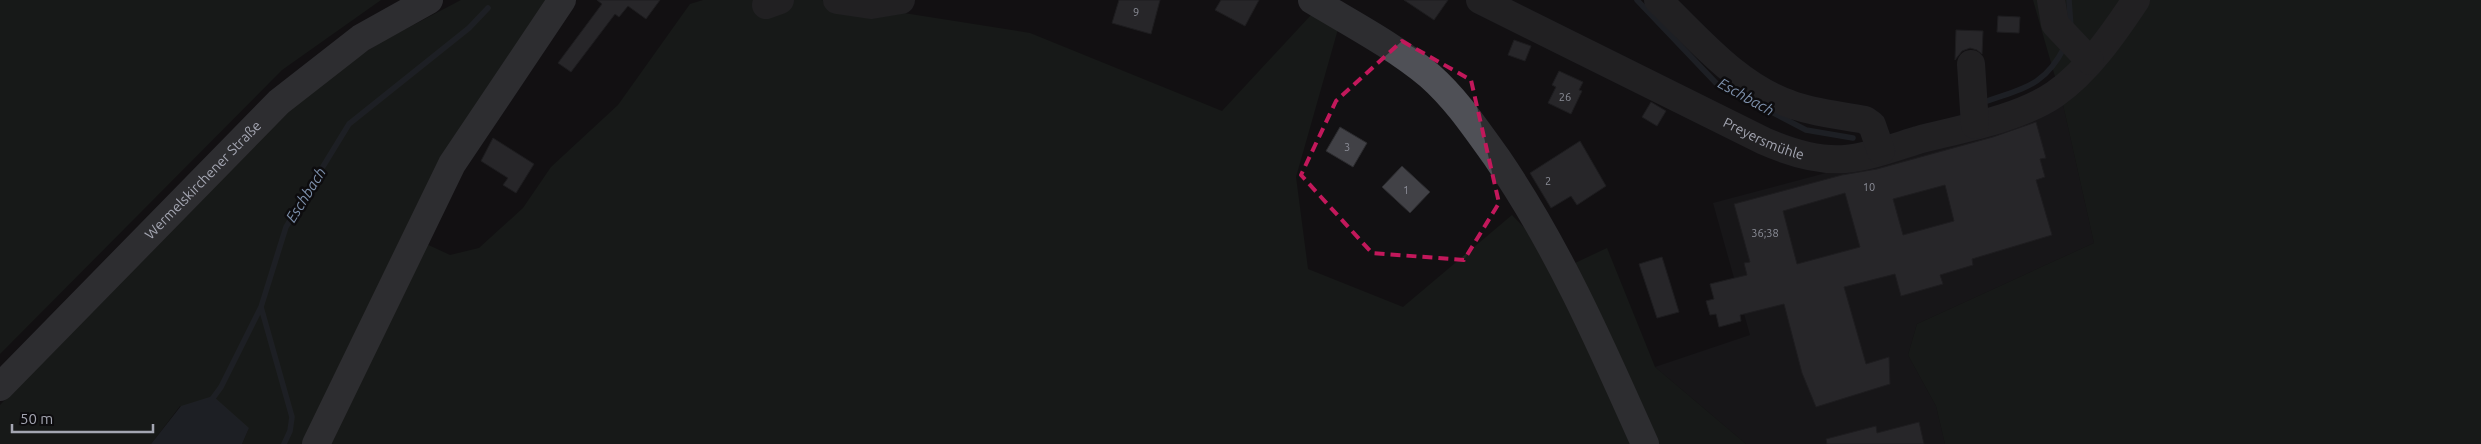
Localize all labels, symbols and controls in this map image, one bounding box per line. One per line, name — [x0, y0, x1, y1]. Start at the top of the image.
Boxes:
house number: 9 — [1133, 6, 1139, 18]
water label: Eschbach — [1715, 74, 1777, 119]
house number: 26 — [1559, 91, 1571, 103]
street label: Preyersmühle — [1721, 114, 1806, 163]
street label: Wermelskirchener Straße — [141, 117, 264, 242]
house number: 3 — [1344, 141, 1350, 153]
water label: Eschbach — [282, 164, 329, 225]
house number: 2 — [1545, 175, 1551, 187]
house number: 10 — [1863, 181, 1875, 193]
house number: 1 — [1403, 184, 1409, 196]
house number: 36;38 — [1751, 227, 1779, 239]
scale bar — [12, 402, 154, 434]
text: 50 m — [20, 410, 53, 427]

